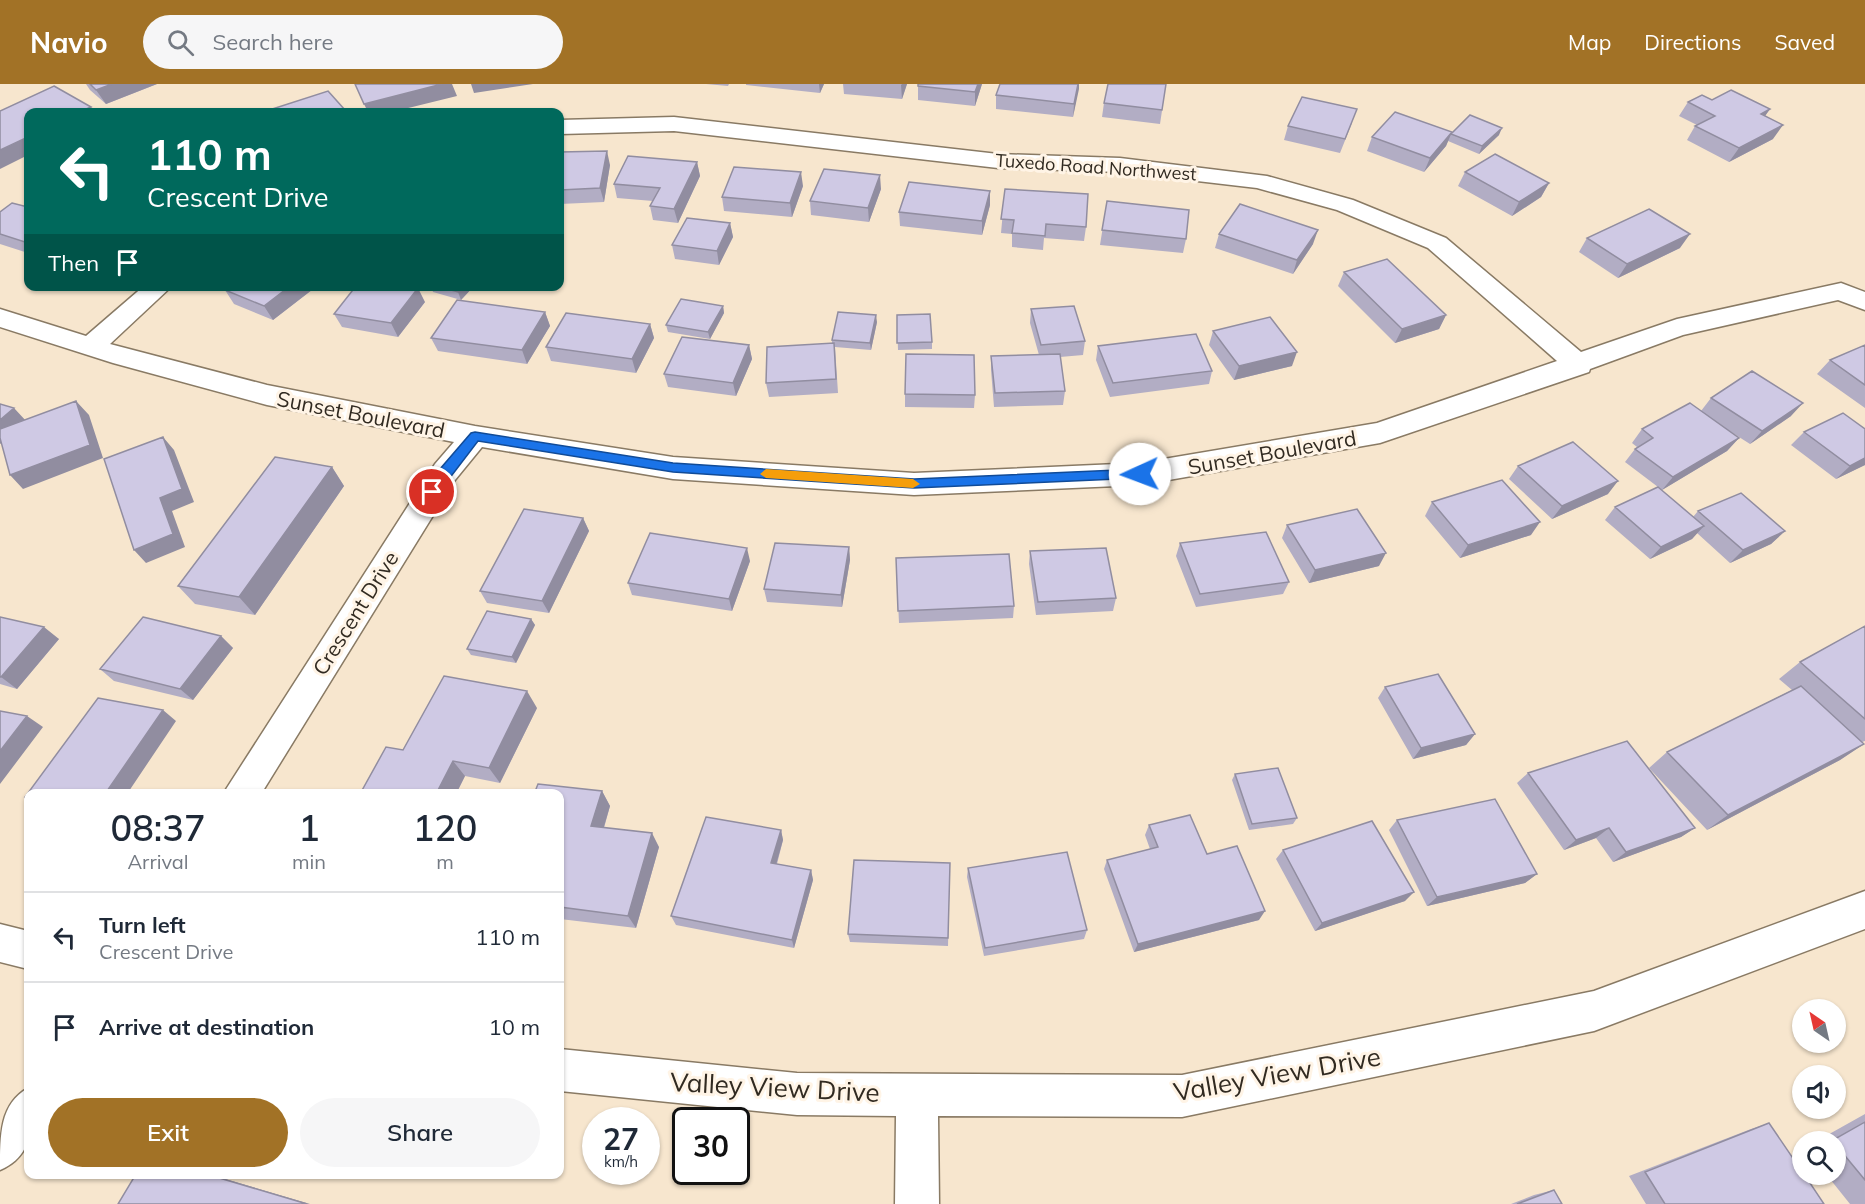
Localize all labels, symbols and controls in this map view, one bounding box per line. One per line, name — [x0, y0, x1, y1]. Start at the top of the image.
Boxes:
search box — [143, 15, 563, 69]
text: Navio — [30, 25, 107, 60]
icon: search — [164, 26, 197, 59]
text: Search here — [212, 28, 333, 56]
text: Map — [1568, 29, 1611, 55]
text: Directions — [1644, 29, 1741, 55]
text: Saved — [1774, 29, 1835, 55]
text: 110 m — [147, 128, 272, 181]
icon: left — [48, 132, 126, 210]
street label: Tuxedo Road Northwest — [995, 148, 1197, 186]
text: Crescent Drive — [147, 180, 329, 214]
icon: arrive — [111, 246, 144, 279]
text: Then — [48, 249, 99, 277]
street label: Sunset Boulevard — [275, 385, 447, 443]
street label: Sunset Boulevard — [1186, 424, 1358, 480]
position arrow — [1108, 442, 1172, 506]
pin — [406, 466, 457, 517]
icon: arrive — [415, 475, 448, 508]
street label: Crescent Drive — [307, 546, 403, 680]
text: 08:37 — [111, 805, 205, 850]
text: 1 — [298, 805, 320, 850]
text: 120 — [413, 805, 477, 850]
text: Arrival — [127, 849, 189, 874]
text: min — [292, 849, 326, 874]
text: m — [436, 849, 454, 874]
text: Turn left — [99, 911, 186, 939]
icon: left — [48, 921, 81, 954]
text: 110 m — [475, 923, 540, 951]
text: Crescent Drive — [99, 939, 233, 964]
north arrow — [1792, 999, 1846, 1053]
map controls — [1792, 999, 1846, 1185]
icon: arrive — [48, 1011, 81, 1044]
text: Arrive at destination — [99, 1013, 314, 1041]
text: 10 m — [489, 1013, 540, 1041]
street label: Valley View Drive — [1171, 1040, 1383, 1108]
street label: Valley View Drive — [669, 1065, 881, 1109]
button: sound — [1792, 1065, 1846, 1119]
button: Exit — [48, 1098, 288, 1167]
button: Share — [300, 1098, 540, 1167]
speed limit sign: 30 — [672, 1107, 750, 1185]
text: 27 — [603, 1120, 639, 1158]
button: search — [1792, 1131, 1846, 1185]
text: km/h — [604, 1152, 638, 1171]

